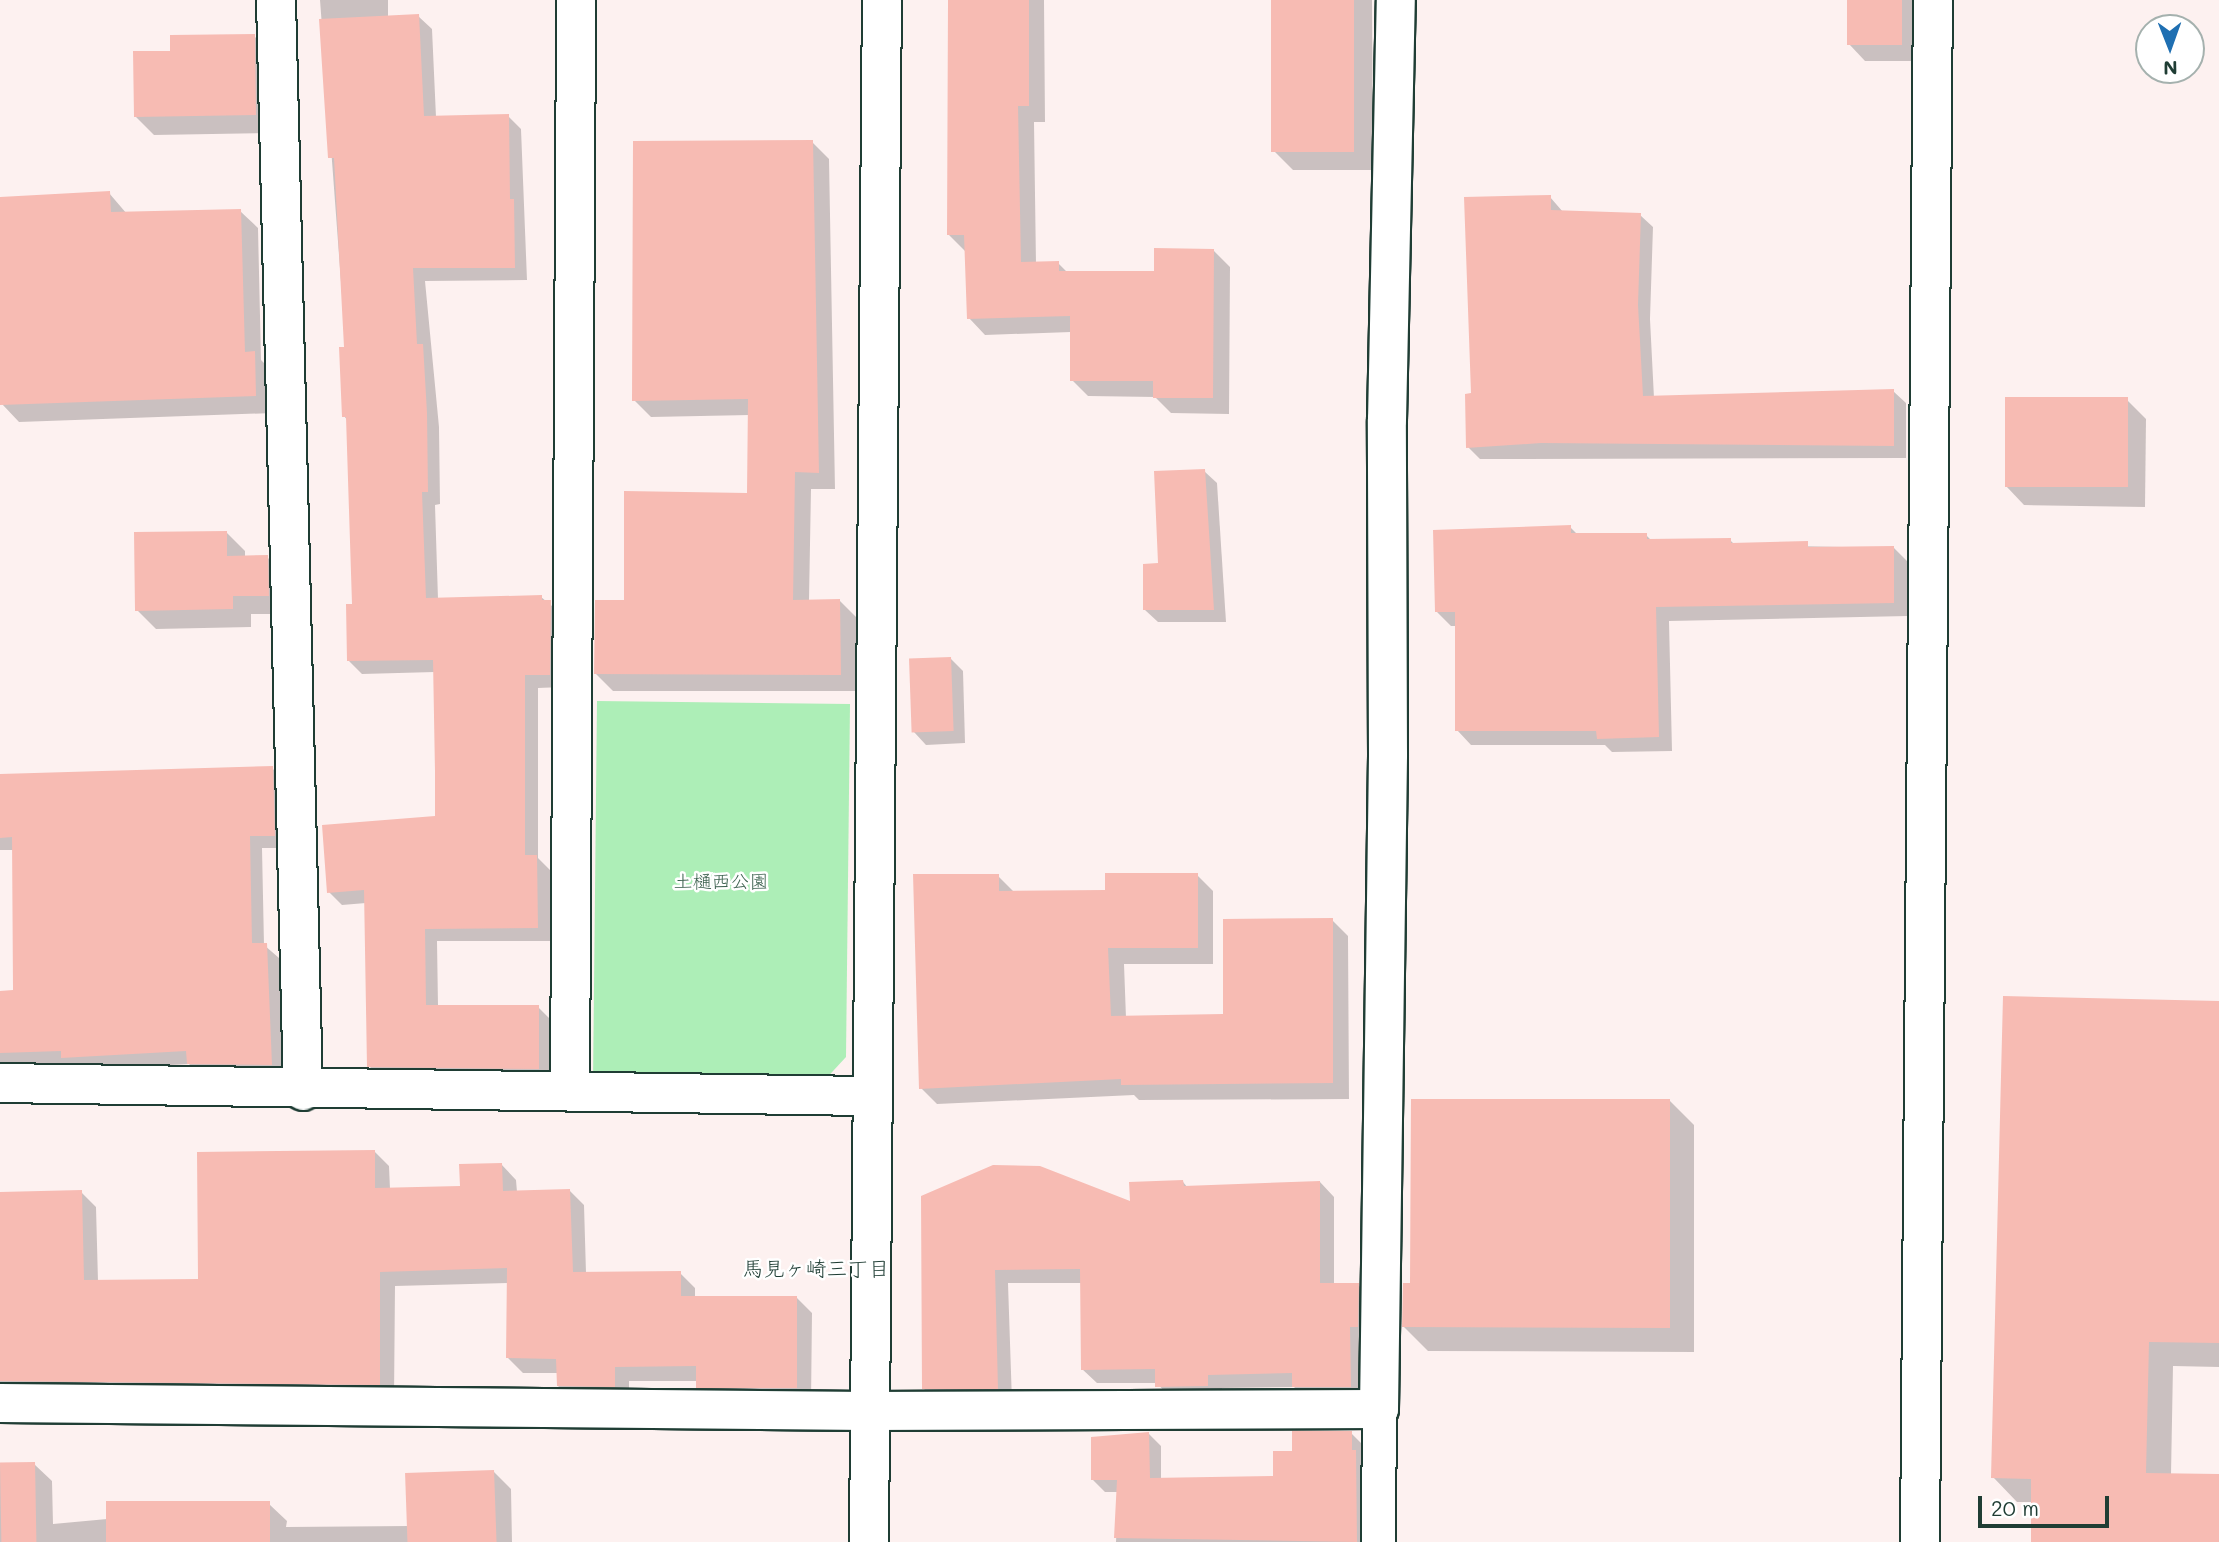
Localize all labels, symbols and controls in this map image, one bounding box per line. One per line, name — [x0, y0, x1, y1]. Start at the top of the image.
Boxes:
north arrow — [2135, 14, 2205, 84]
text: N — [2163, 56, 2178, 81]
park label: 土樋西公園 — [674, 870, 768, 892]
district label: 馬見ヶ崎三丁目 — [743, 1255, 889, 1281]
scale bar — [1981, 1482, 2112, 1526]
text: 20 m — [1991, 1494, 2039, 1521]

